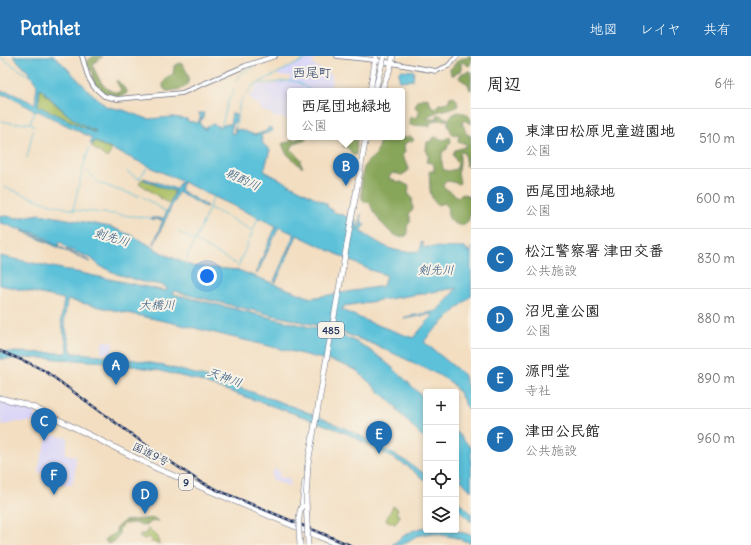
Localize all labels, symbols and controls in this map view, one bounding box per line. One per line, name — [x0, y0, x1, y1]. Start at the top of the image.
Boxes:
text: Pathlet — [20, 16, 80, 40]
text: 地図 — [590, 20, 618, 38]
text: レイヤ — [640, 20, 681, 38]
text: 共有 — [703, 20, 731, 38]
district label: 西尾町 — [292, 64, 332, 81]
text: 周辺 — [487, 73, 521, 95]
text: 6件 — [714, 75, 735, 92]
popup — [287, 88, 405, 140]
text: 西尾団地緑地 — [301, 96, 391, 115]
text: 公園 — [301, 117, 327, 134]
text: 東津田松原児童遊園地 — [525, 121, 675, 140]
text: A — [496, 130, 504, 147]
text: 510 m — [699, 130, 735, 147]
text: 公園 — [525, 142, 551, 159]
pin: B — [333, 153, 359, 186]
water label: 朝酌川 — [224, 165, 262, 193]
text: 西尾団地緑地 — [525, 181, 615, 200]
text: B — [496, 190, 504, 207]
text: 600 m — [696, 190, 735, 207]
text: 公園 — [525, 202, 551, 219]
water label: 剣先川 — [93, 225, 131, 249]
text: 松江警察署 津田交番 — [525, 241, 664, 260]
text: C — [496, 250, 504, 267]
text: 830 m — [697, 250, 735, 267]
water label: 剣先川 — [418, 262, 454, 277]
text: 公共施設 — [525, 262, 577, 279]
your location — [197, 266, 217, 286]
water label: 大橋川 — [139, 297, 175, 312]
text: 沼児童公園 — [525, 301, 600, 320]
text: D — [495, 310, 505, 327]
text: 880 m — [697, 310, 735, 327]
road number: 485 — [318, 322, 344, 338]
text: 公園 — [525, 322, 551, 339]
pin: A — [103, 352, 129, 385]
text: 源門堂 — [525, 361, 570, 380]
water label: 天神川 — [206, 364, 244, 390]
text: E — [496, 370, 504, 387]
text: 890 m — [697, 370, 735, 387]
text: 寺社 — [525, 382, 551, 399]
map controls — [423, 389, 459, 533]
button: + — [423, 389, 459, 425]
pin: C — [31, 408, 57, 441]
pin: E — [366, 421, 392, 454]
text: 津田公民館 — [525, 421, 600, 440]
button: − — [423, 425, 459, 461]
text: F — [496, 430, 504, 447]
text: 960 m — [697, 430, 735, 447]
street label: 国道9号 — [130, 439, 172, 469]
text: 公共施設 — [525, 442, 577, 459]
button: locate — [423, 461, 459, 497]
pin: F — [41, 462, 67, 495]
road number: 9 — [179, 474, 193, 490]
pin: D — [132, 481, 158, 514]
button: layers — [423, 497, 459, 533]

